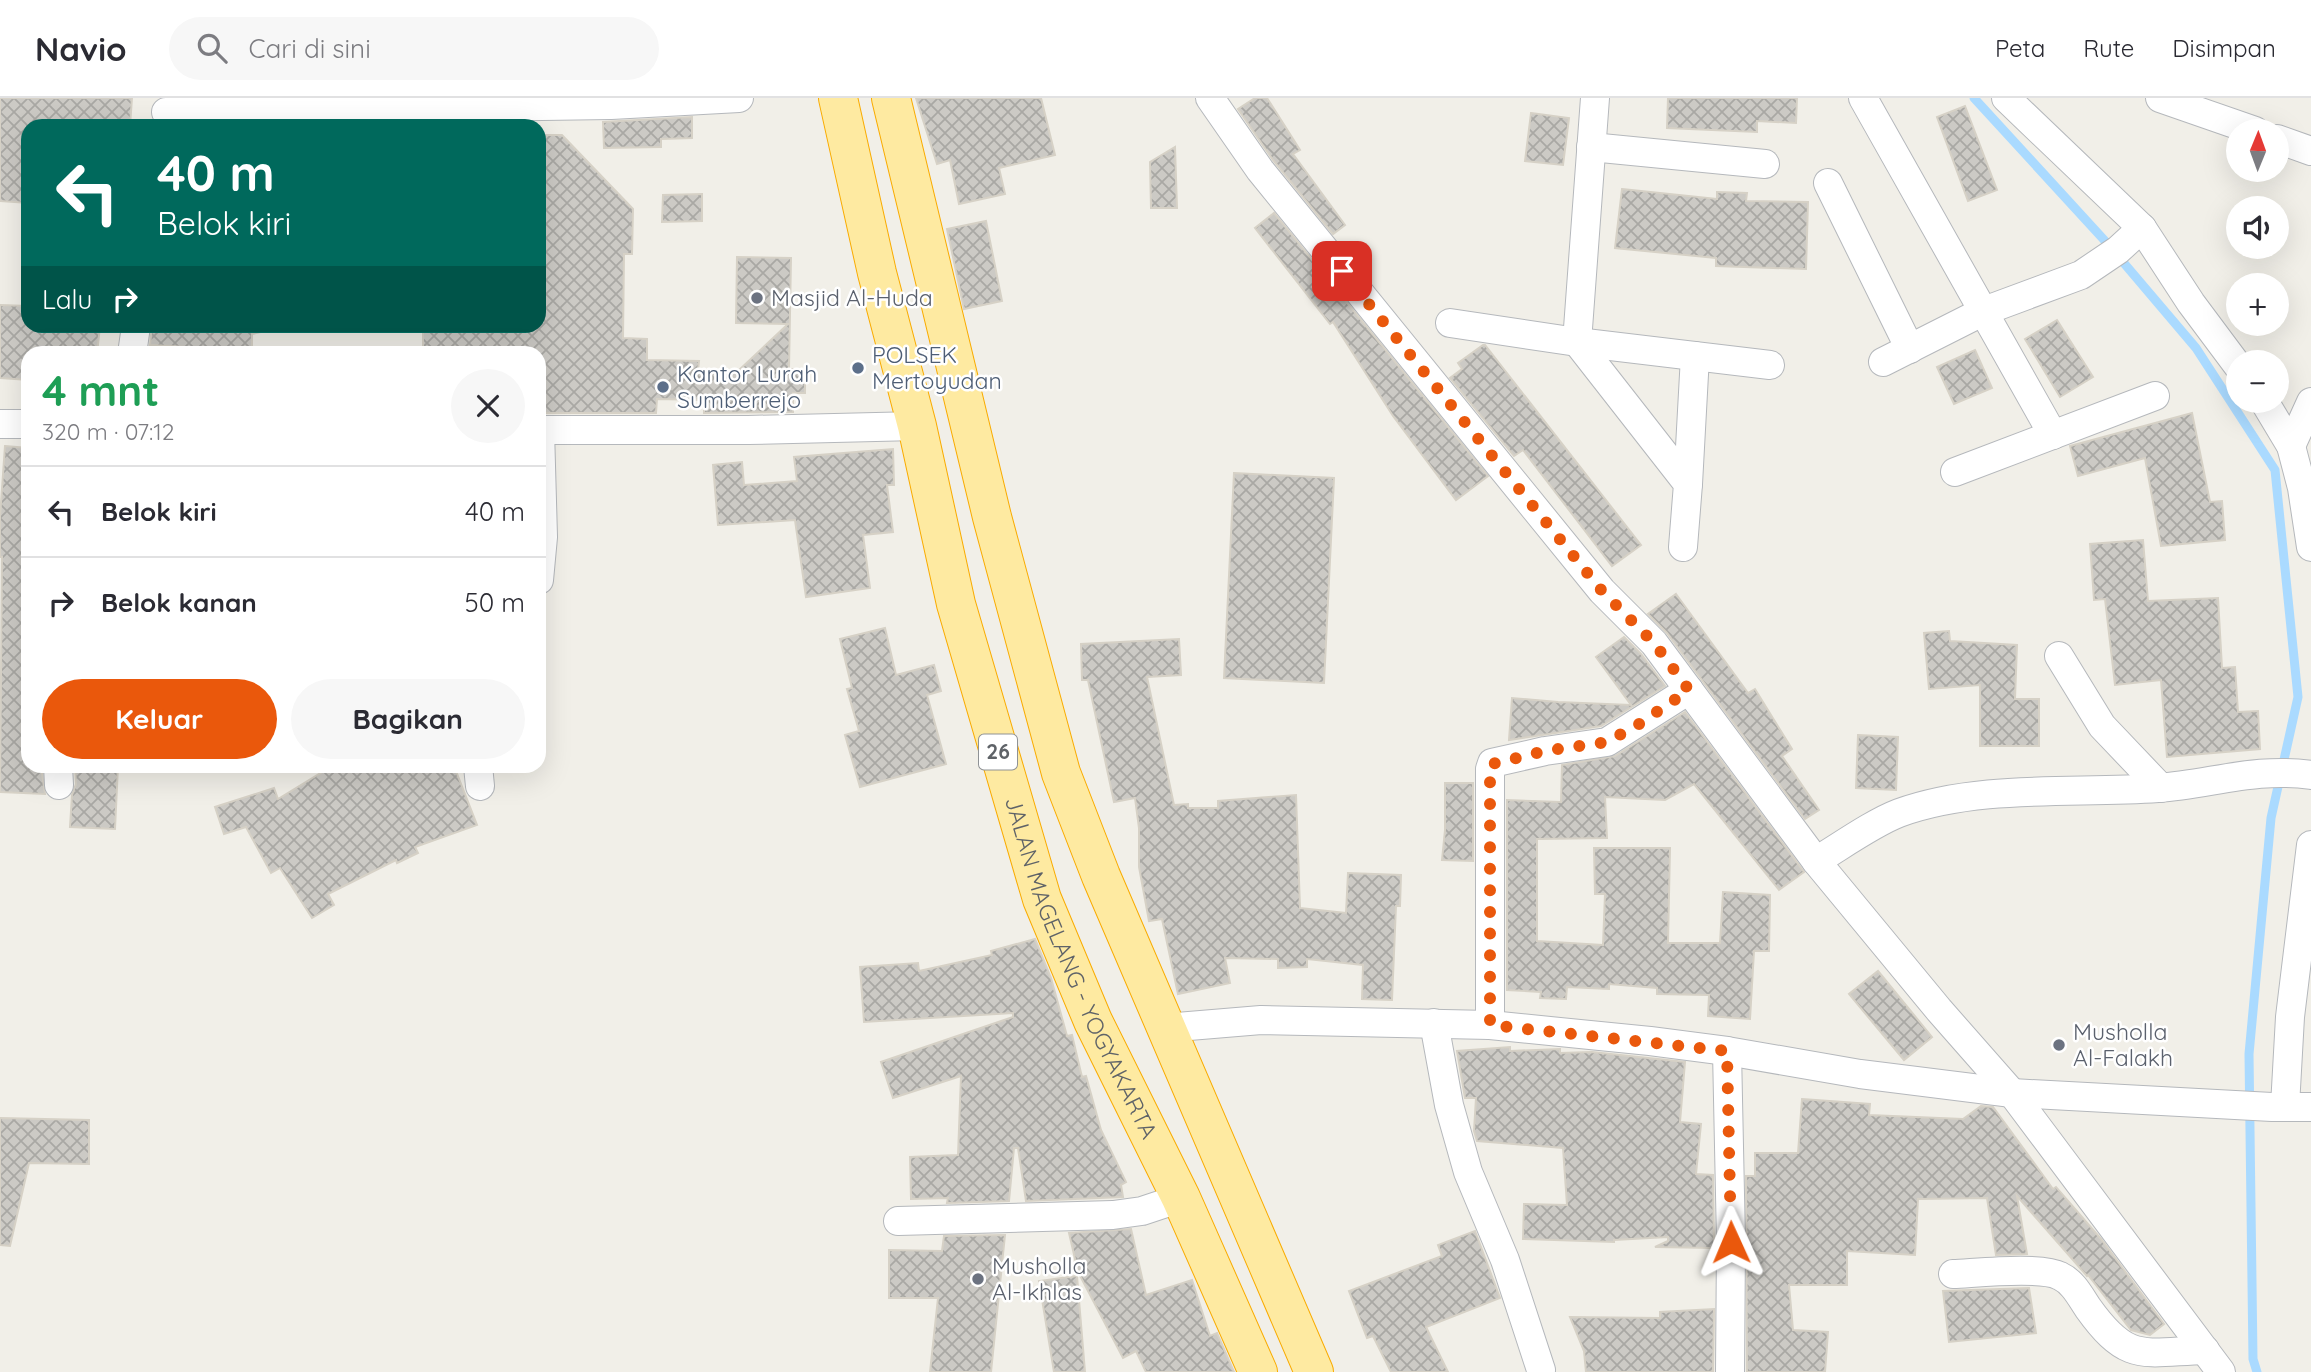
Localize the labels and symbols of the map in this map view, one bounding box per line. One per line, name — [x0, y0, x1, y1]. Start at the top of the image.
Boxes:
north arrow — [2226, 119, 2289, 182]
pin — [1312, 241, 1372, 301]
place label: Masjid Al-Huda — [771, 283, 933, 312]
marker: Masjid Al-Huda — [749, 290, 765, 306]
place label: POLSEK Mertoyudan — [872, 340, 1002, 395]
place label: Kantor Lurah Sumberrejo — [677, 359, 817, 414]
marker: POLSEK Mertoyudan — [850, 360, 866, 376]
marker: Kantor Lurah Sumberrejo — [655, 379, 671, 395]
road number: 26 — [979, 734, 1017, 770]
street label: JALAN MAGELANG - YOGYAKARTA — [999, 793, 1164, 1143]
place label: Musholla Al-Falakh — [2073, 1017, 2173, 1072]
marker: Musholla Al-Falakh — [2051, 1037, 2067, 1053]
position arrow — [1694, 1205, 1768, 1279]
place label: Musholla Al-Ikhlas — [992, 1251, 1086, 1306]
marker: Musholla Al-Ikhlas — [970, 1271, 986, 1287]

